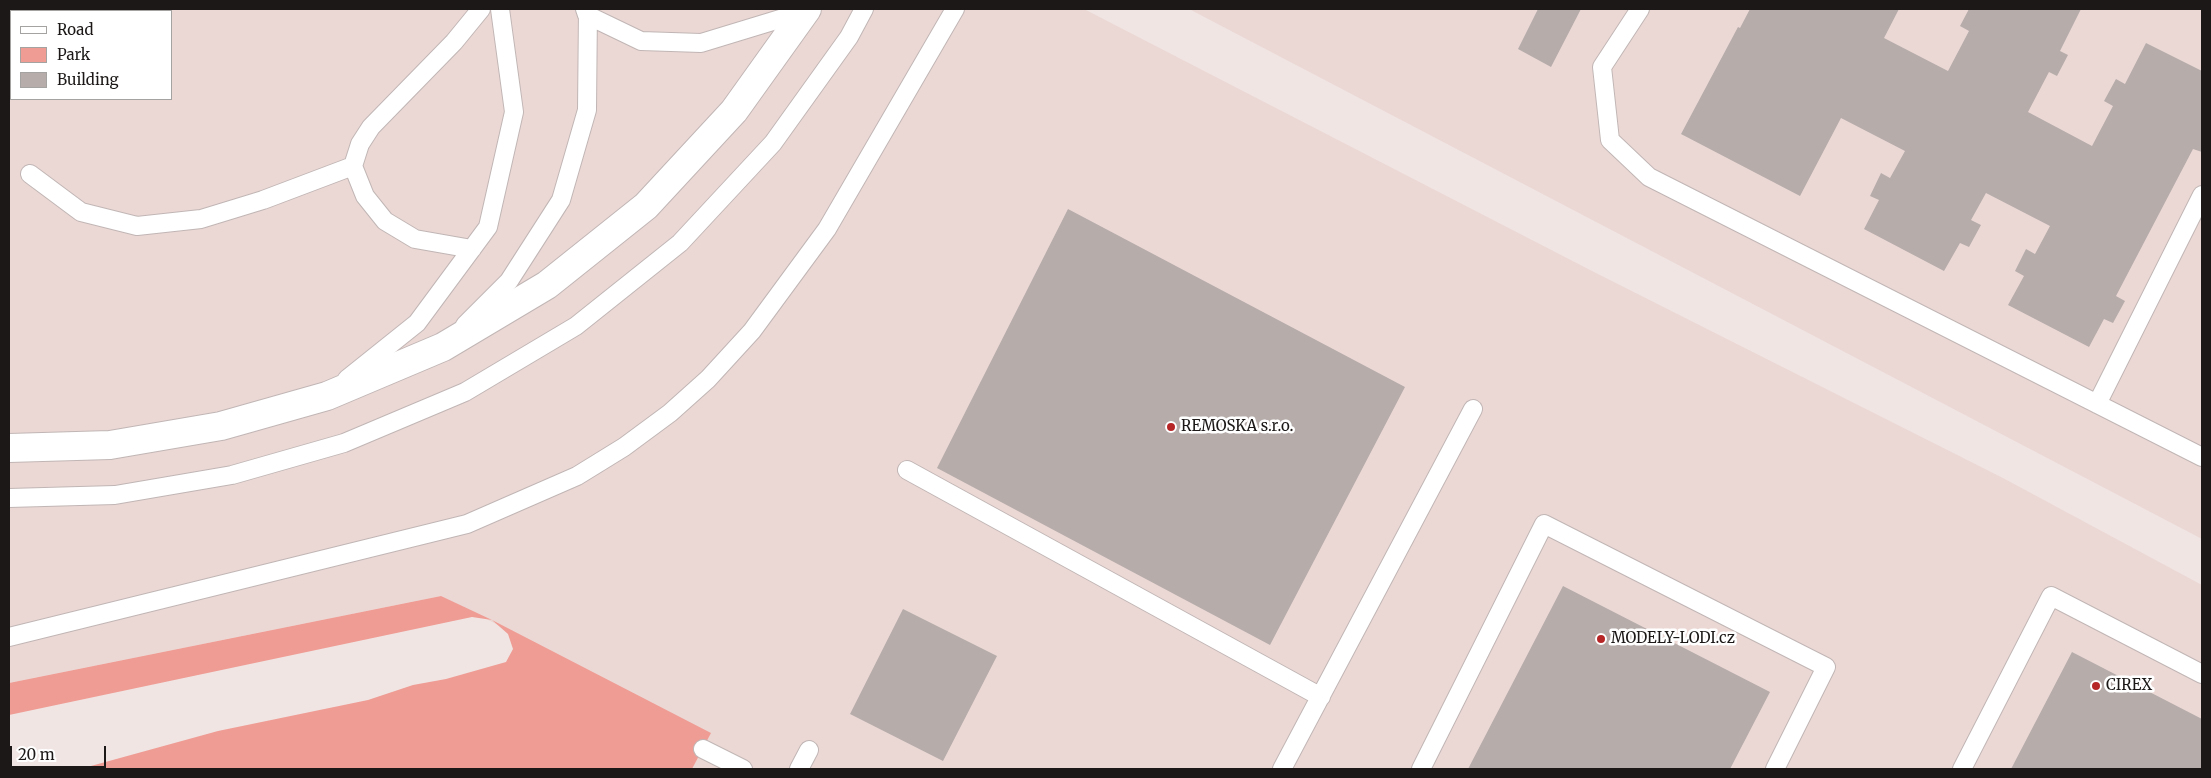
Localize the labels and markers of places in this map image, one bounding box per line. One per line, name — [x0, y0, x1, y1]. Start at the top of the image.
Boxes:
place label: REMOSKA s.r.o. — [1181, 418, 1293, 436]
marker: REMOSKA s.r.o. — [1165, 421, 1177, 433]
place label: MODELY-LODI.cz — [1611, 630, 1735, 648]
marker: MODELY-LODI.cz — [1595, 633, 1607, 645]
place label: CIREX — [2106, 677, 2152, 695]
marker: CIREX — [2090, 680, 2102, 692]

